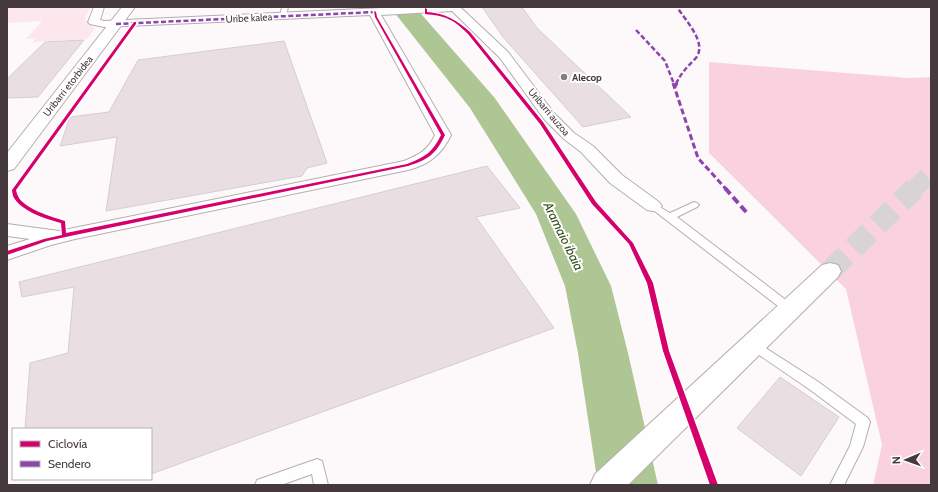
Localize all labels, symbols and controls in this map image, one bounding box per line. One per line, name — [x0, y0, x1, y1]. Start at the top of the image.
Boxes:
street label: Uribe kalea — [225, 10, 273, 26]
street label: Uribarri etorbidea — [40, 53, 96, 119]
place label: Alecop — [572, 71, 602, 84]
marker: Alecop — [559, 72, 569, 82]
street label: Uribarri auzoa — [525, 85, 573, 139]
water label: Aramaio ibaia — [540, 198, 587, 273]
legend — [12, 428, 152, 480]
text: Ciclovía — [48, 436, 87, 451]
north arrow — [886, 440, 926, 480]
text: Sendero — [48, 456, 91, 471]
text: N — [889, 456, 903, 464]

